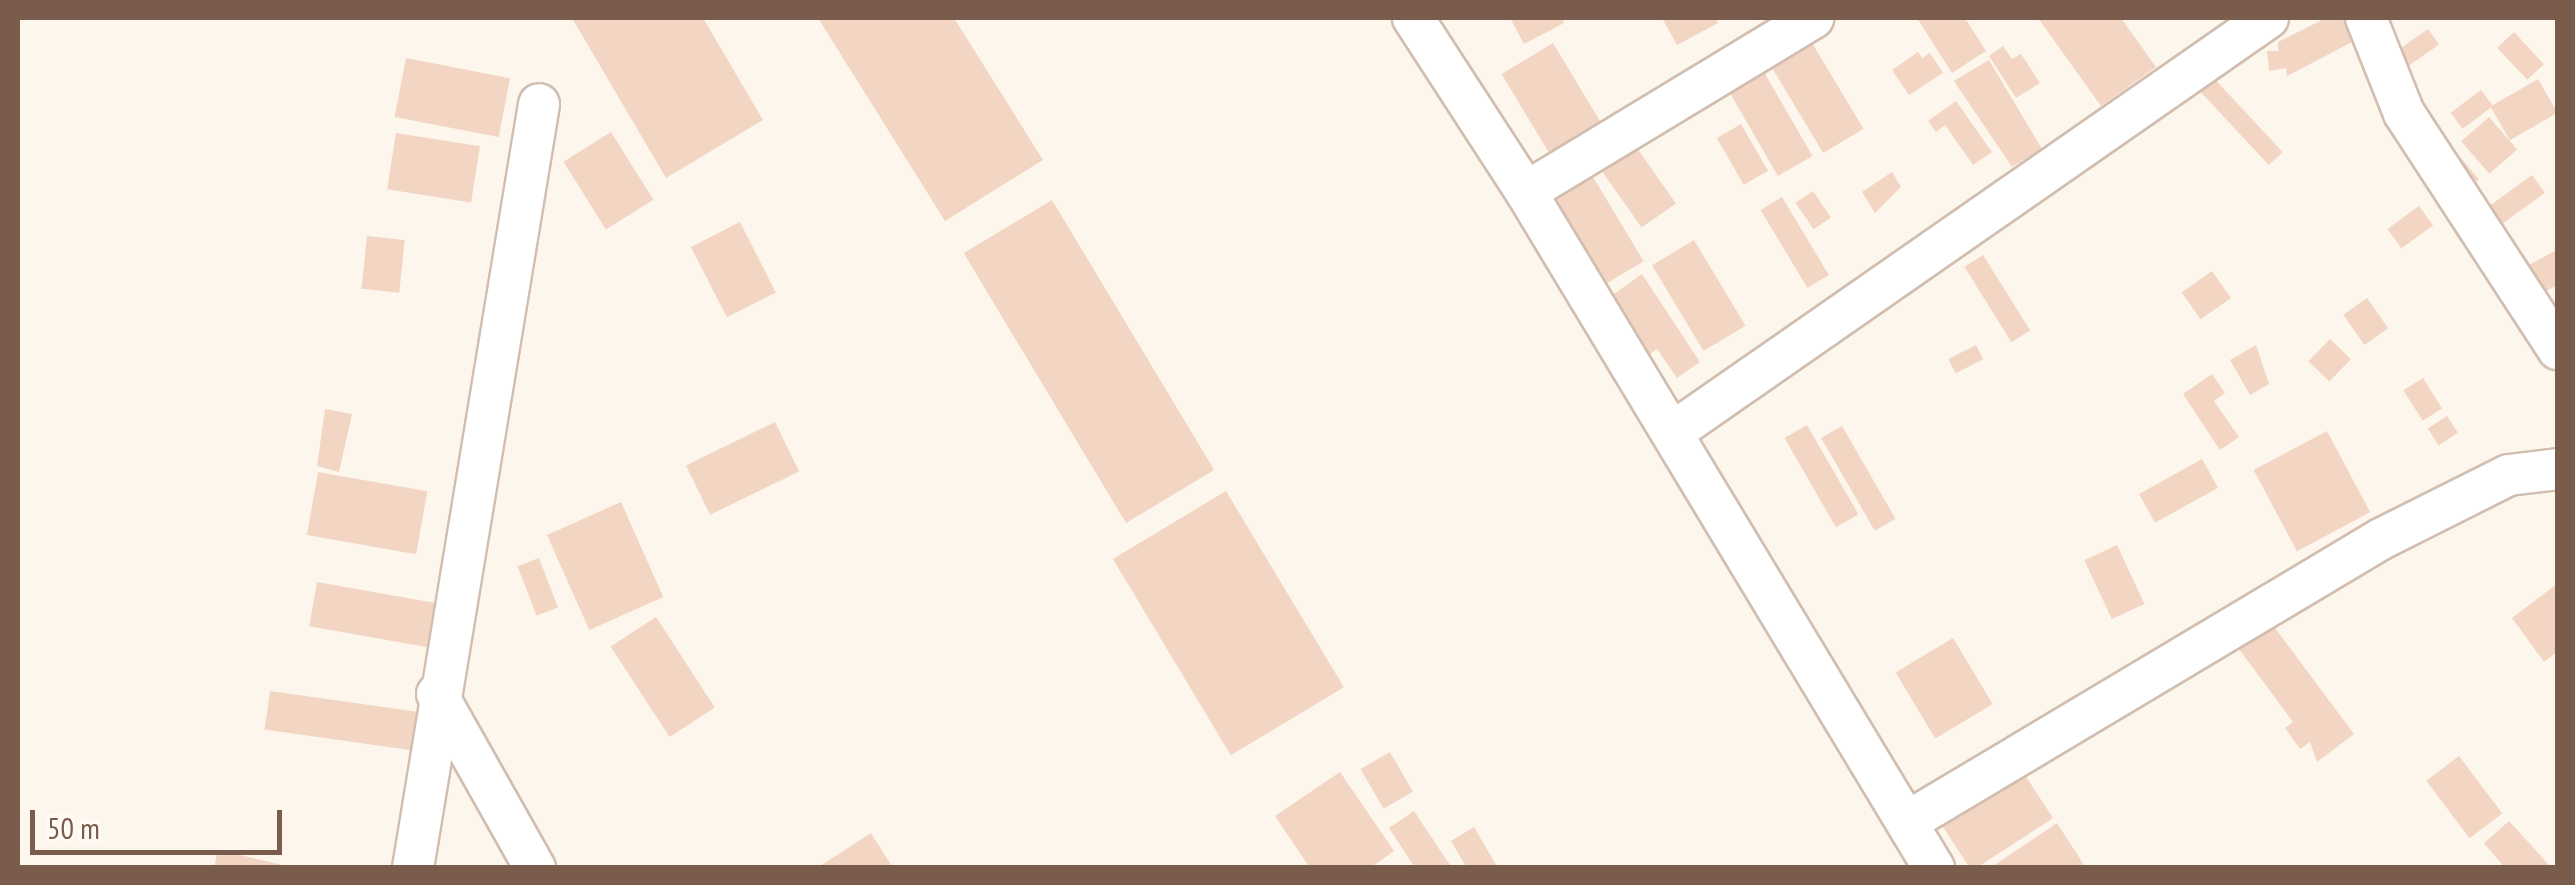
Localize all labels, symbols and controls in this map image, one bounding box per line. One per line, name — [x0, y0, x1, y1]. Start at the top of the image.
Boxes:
scale bar — [35, 790, 288, 852]
text: 50 m — [47, 808, 100, 847]

